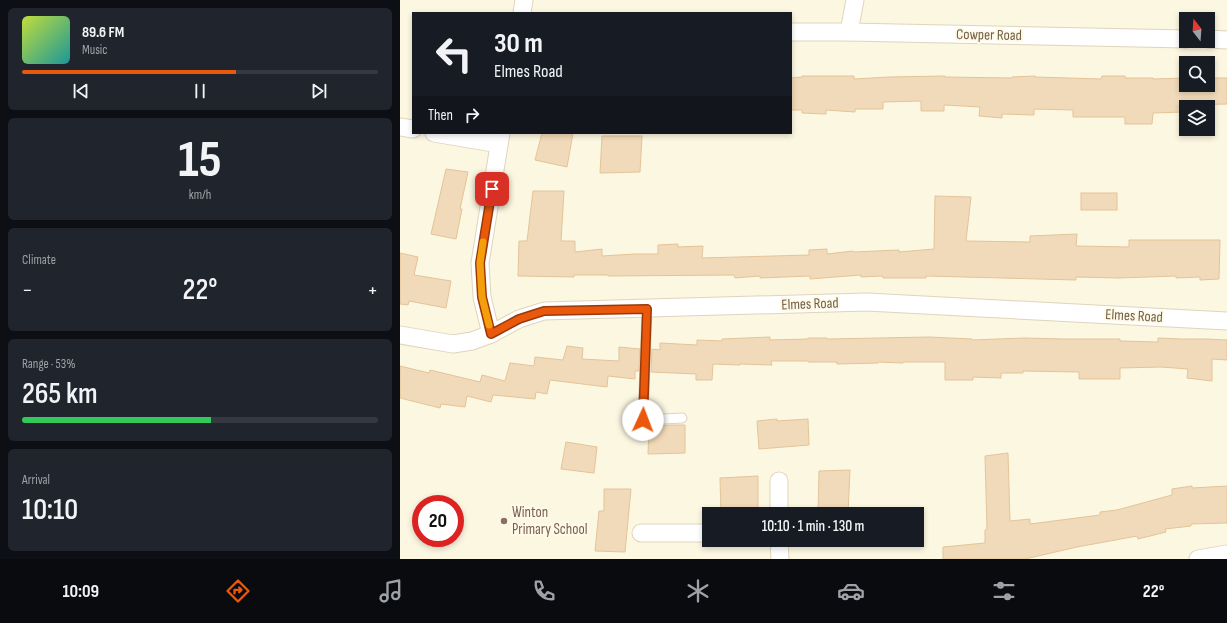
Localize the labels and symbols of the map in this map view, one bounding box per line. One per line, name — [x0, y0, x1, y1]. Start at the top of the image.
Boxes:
north arrow — [1179, 12, 1215, 48]
street label: Cowper Road — [956, 25, 1022, 45]
pin — [475, 172, 509, 206]
street label: Elmes Road — [781, 294, 839, 314]
street label: Elmes Road — [1105, 305, 1163, 327]
position arrow — [622, 399, 664, 441]
speed limit sign: 20 — [412, 495, 464, 547]
place label: Winton Primary School — [512, 503, 588, 539]
marker: Winton Primary School — [499, 516, 509, 526]

